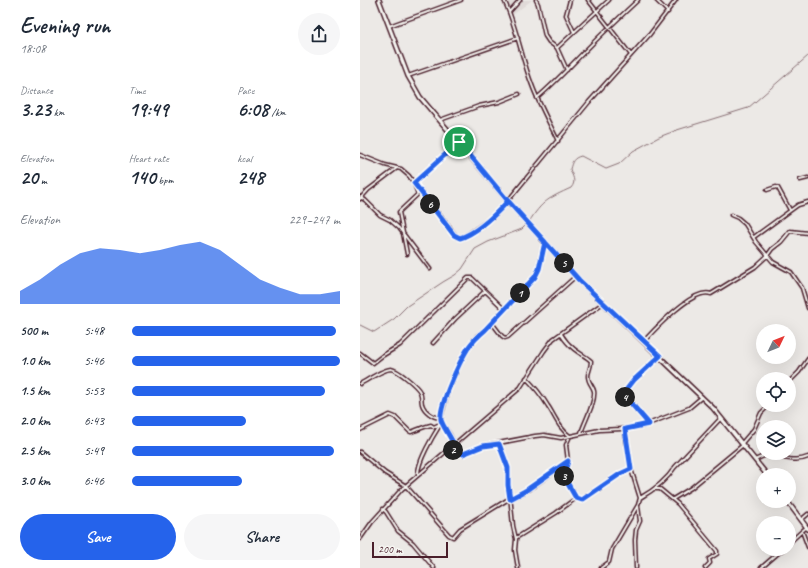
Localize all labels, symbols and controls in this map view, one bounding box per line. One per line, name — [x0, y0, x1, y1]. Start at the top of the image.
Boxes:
text: Evening run — [20, 12, 110, 40]
button: share — [298, 13, 340, 55]
text: 18:08 — [20, 41, 46, 57]
text: Distance — [20, 83, 53, 97]
text: Time — [129, 83, 146, 97]
text: Pace — [237, 83, 254, 97]
text: 3.23 — [20, 97, 51, 122]
text: 19:49 — [129, 97, 168, 122]
text: 6:08 — [237, 97, 269, 122]
text: km — [51, 105, 64, 119]
text: /km — [269, 105, 286, 119]
pin — [442, 125, 476, 159]
icon: arrive — [448, 131, 470, 153]
text: Elevation — [20, 151, 54, 165]
text: Heart rate — [129, 151, 169, 165]
text: kcal — [237, 151, 252, 165]
text: 20 — [20, 165, 38, 190]
text: 140 — [129, 165, 156, 190]
text: 248 — [237, 165, 264, 190]
text: m — [38, 173, 47, 187]
text: bpm — [156, 173, 173, 187]
pin: 6 — [420, 194, 440, 214]
text: 6 — [427, 197, 433, 211]
text: Elevation — [20, 212, 60, 228]
text: 229–247 m — [289, 212, 340, 228]
pin: 5 — [554, 253, 574, 273]
text: 5 — [562, 256, 566, 270]
pin: 1 — [510, 283, 530, 303]
text: 1 — [518, 286, 522, 300]
text: 500 m — [20, 323, 48, 339]
text: 5:48 — [84, 323, 104, 339]
north arrow — [756, 324, 796, 364]
map controls — [756, 324, 796, 556]
text: 1.0 km — [20, 353, 50, 369]
text: 5:46 — [84, 353, 104, 369]
button: locate — [756, 372, 796, 412]
text: 1.5 km — [20, 383, 50, 399]
text: 5:53 — [84, 383, 104, 399]
pin: 4 — [615, 387, 635, 407]
text: 4 — [623, 390, 627, 404]
text: 2.0 km — [20, 413, 50, 429]
text: 6:43 — [84, 413, 104, 429]
button: layers — [756, 420, 796, 460]
pin: 2 — [443, 440, 463, 460]
text: 2.5 km — [20, 443, 50, 459]
text: 5:49 — [84, 443, 104, 459]
text: 2 — [451, 443, 455, 457]
pin: 3 — [554, 466, 574, 486]
button: + — [756, 468, 796, 508]
text: 3 — [562, 469, 566, 483]
text: 3.0 km — [20, 473, 50, 489]
text: 6:46 — [84, 473, 104, 489]
button: Save — [20, 514, 176, 560]
button: Share — [184, 514, 340, 560]
button: − — [756, 516, 796, 556]
scale bar — [372, 540, 448, 559]
text: 200 m — [378, 542, 402, 556]

